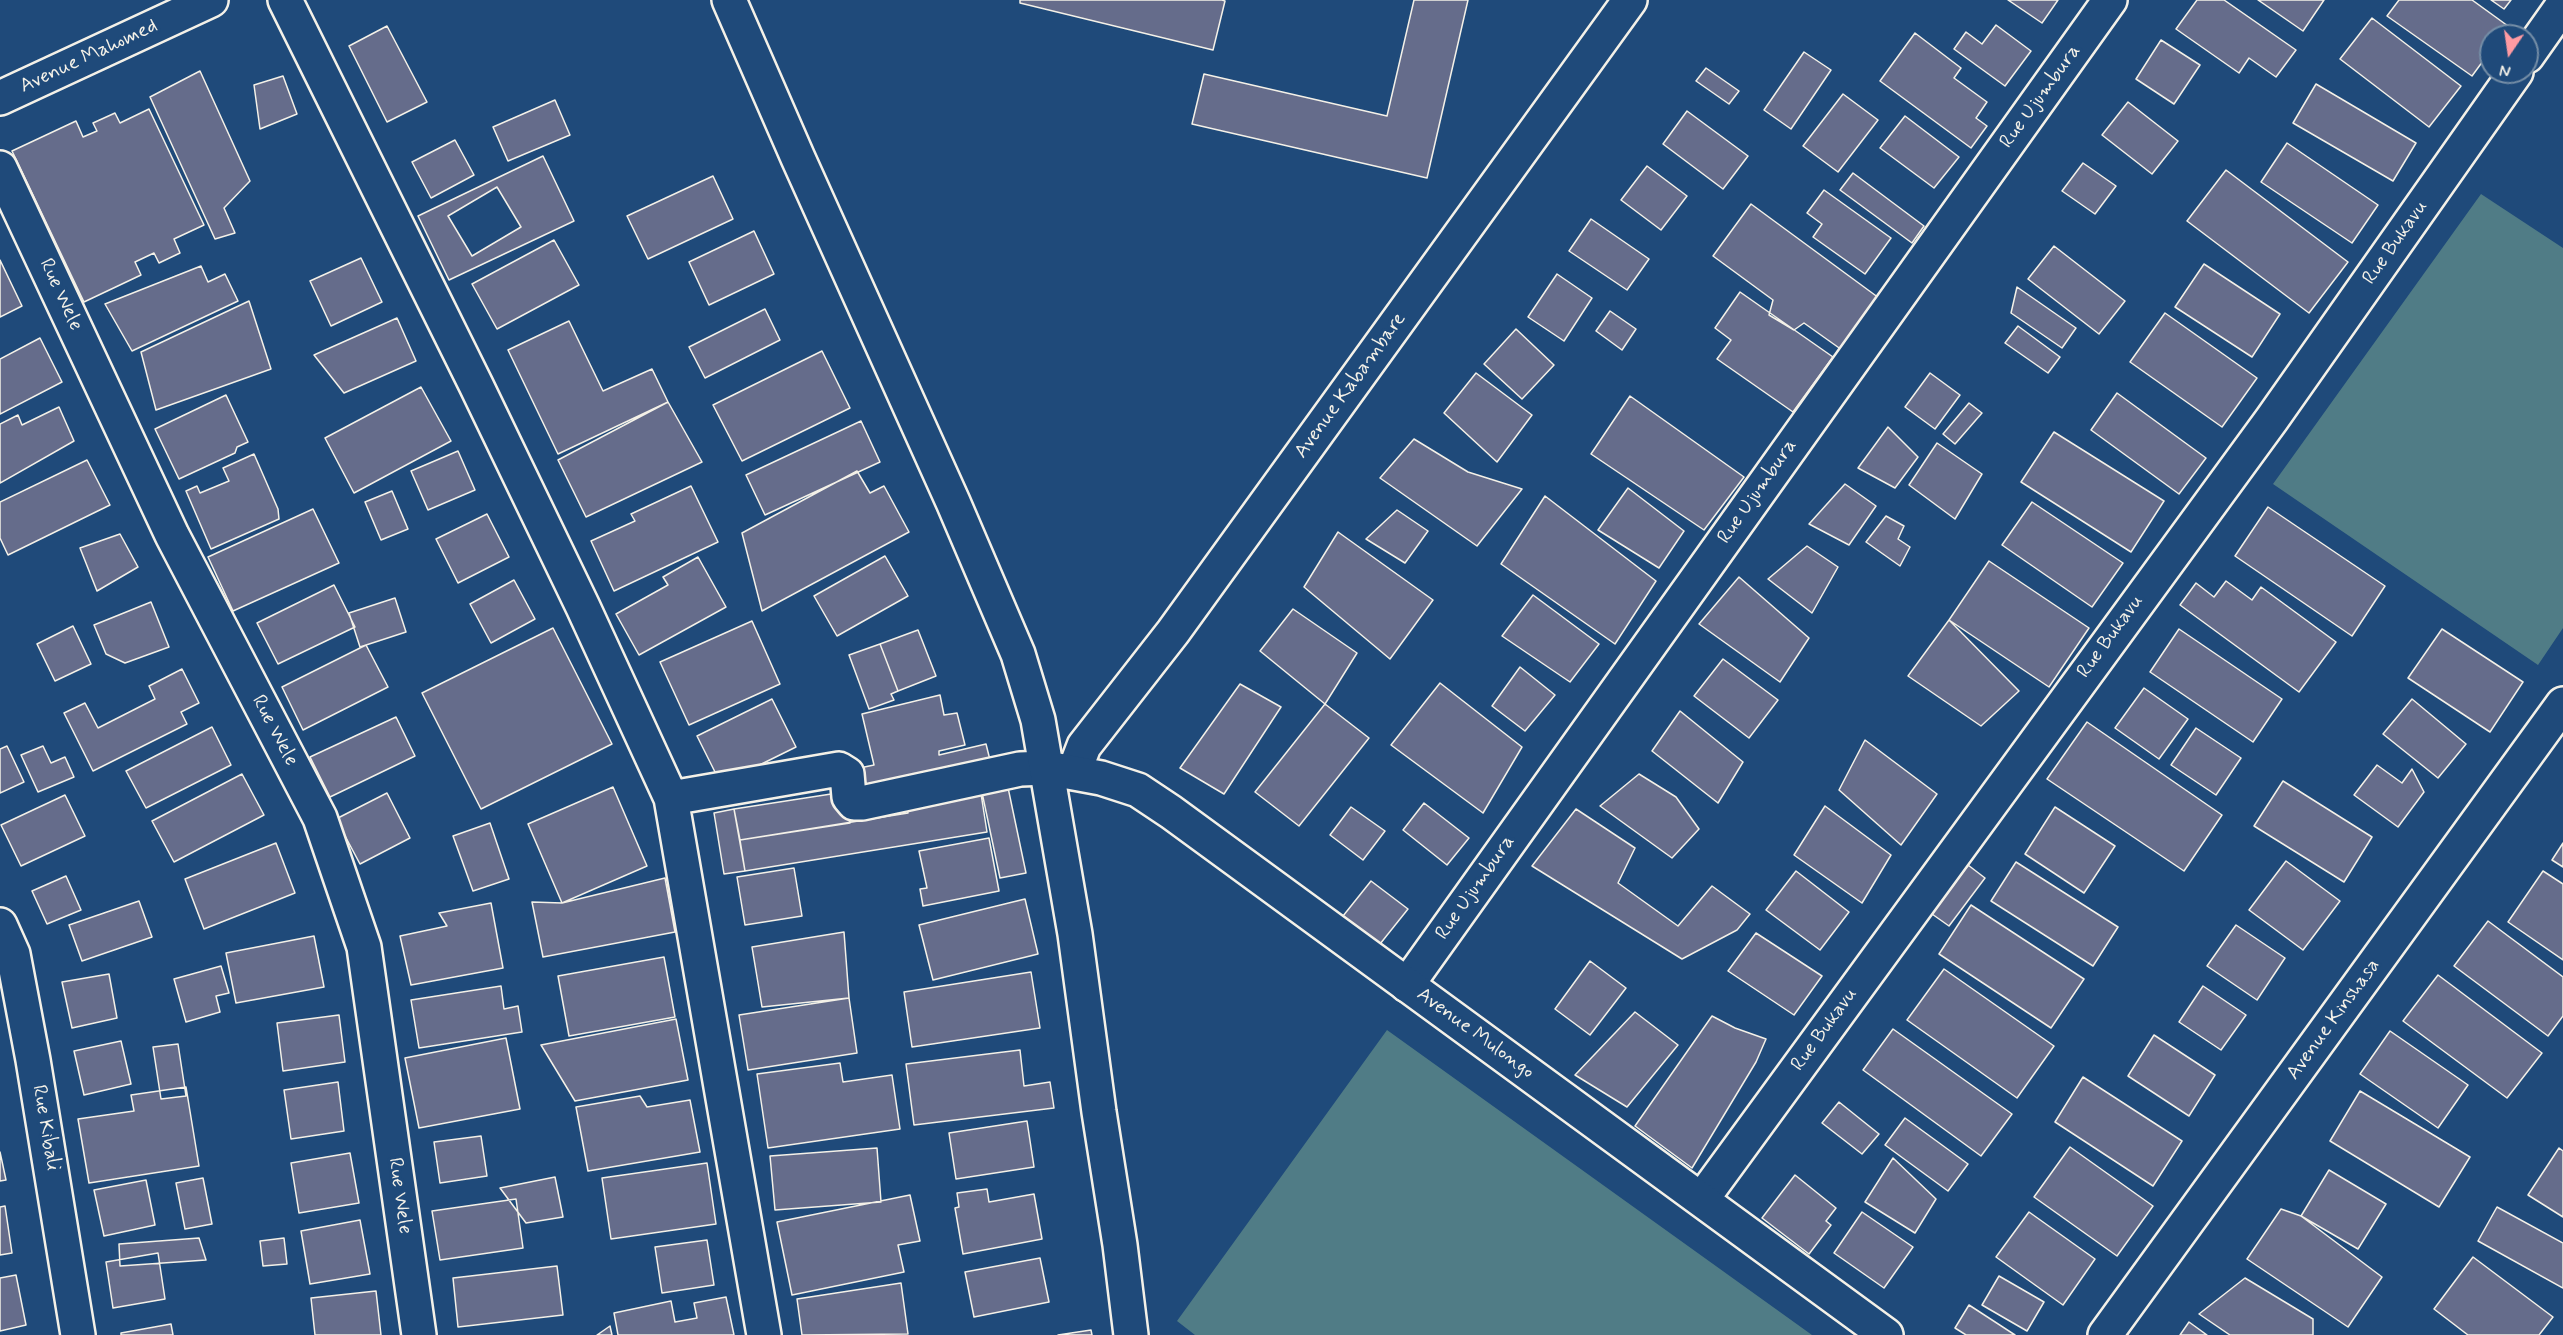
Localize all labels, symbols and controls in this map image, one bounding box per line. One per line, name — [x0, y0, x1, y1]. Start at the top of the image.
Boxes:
street label: Avenue Mahomed — [16, 15, 162, 99]
north arrow — [2479, 24, 2539, 84]
street label: Rue Ujumbura — [1995, 41, 2087, 153]
text: N — [2498, 59, 2513, 82]
street label: Rue Bukavu — [2358, 196, 2434, 290]
street label: Rue Wele — [33, 255, 87, 335]
street label: Avenue Kabambare — [1290, 308, 1412, 464]
street label: Rue Ujumbura — [1713, 435, 1803, 549]
street label: Rue Bukavu — [2073, 591, 2149, 683]
street label: Rue Wele — [245, 691, 303, 771]
street label: Rue Ujumbura — [1431, 831, 1521, 945]
street label: Avenue Kinshasa — [2282, 955, 2386, 1085]
street label: Avenue Mulongo — [1411, 983, 1539, 1085]
street label: Rue Bukavu — [1787, 984, 1863, 1076]
street label: Rue Kibali — [26, 1083, 64, 1173]
street label: Rue Wele — [382, 1156, 416, 1236]

